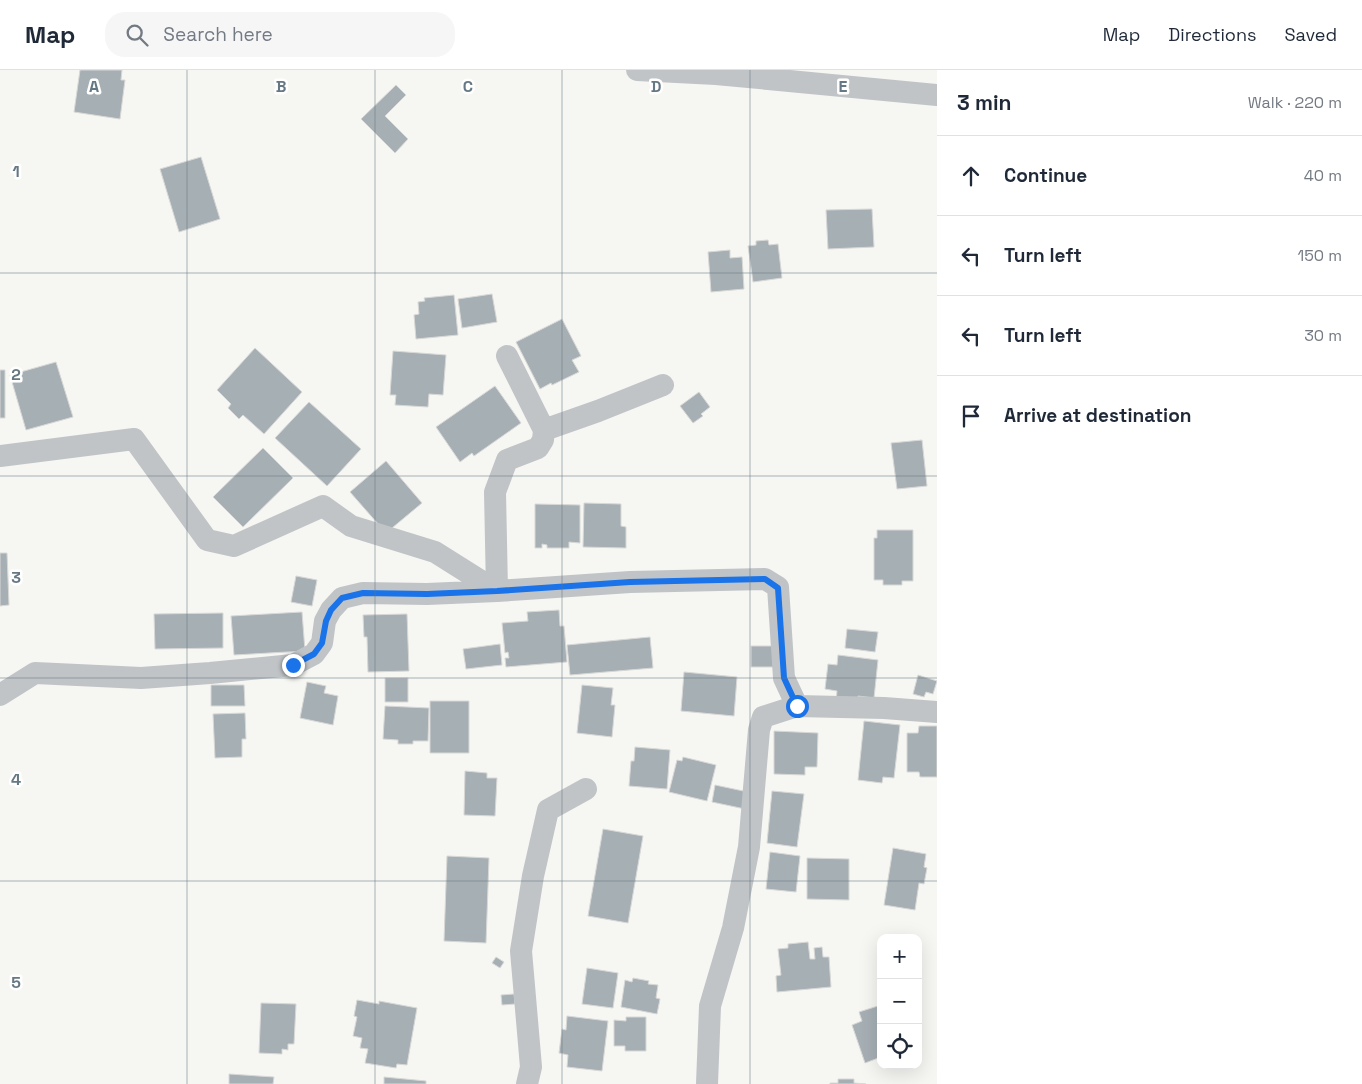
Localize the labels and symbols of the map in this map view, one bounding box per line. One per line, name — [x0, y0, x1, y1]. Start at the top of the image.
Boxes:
text: A — [89, 76, 99, 97]
text: B — [276, 76, 286, 97]
text: C — [463, 76, 473, 97]
text: D — [651, 76, 661, 97]
text: E — [839, 76, 848, 97]
text: 1 — [12, 161, 20, 182]
text: 2 — [11, 364, 21, 385]
text: 3 — [11, 567, 21, 588]
route end — [282, 654, 305, 677]
route start — [786, 695, 809, 718]
text: 4 — [11, 769, 21, 790]
text: 5 — [11, 972, 21, 993]

